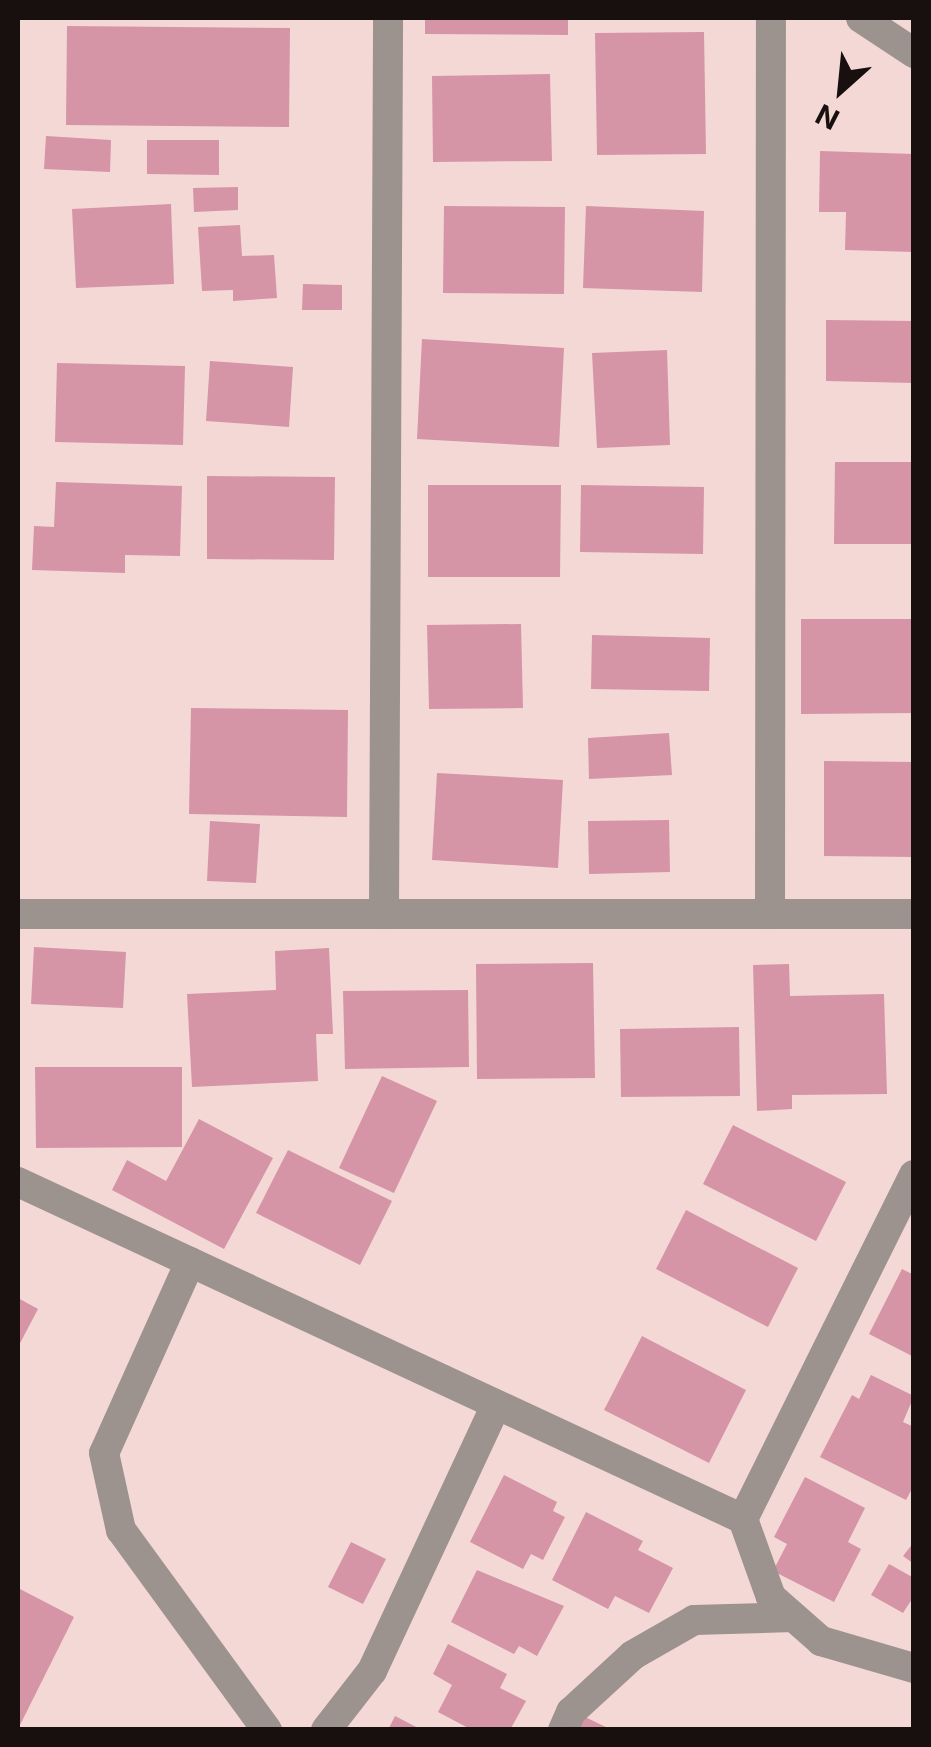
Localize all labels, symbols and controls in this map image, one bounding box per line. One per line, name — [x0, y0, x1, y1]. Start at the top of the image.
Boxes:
north arrow — [791, 40, 891, 140]
text: N — [810, 97, 845, 137]

